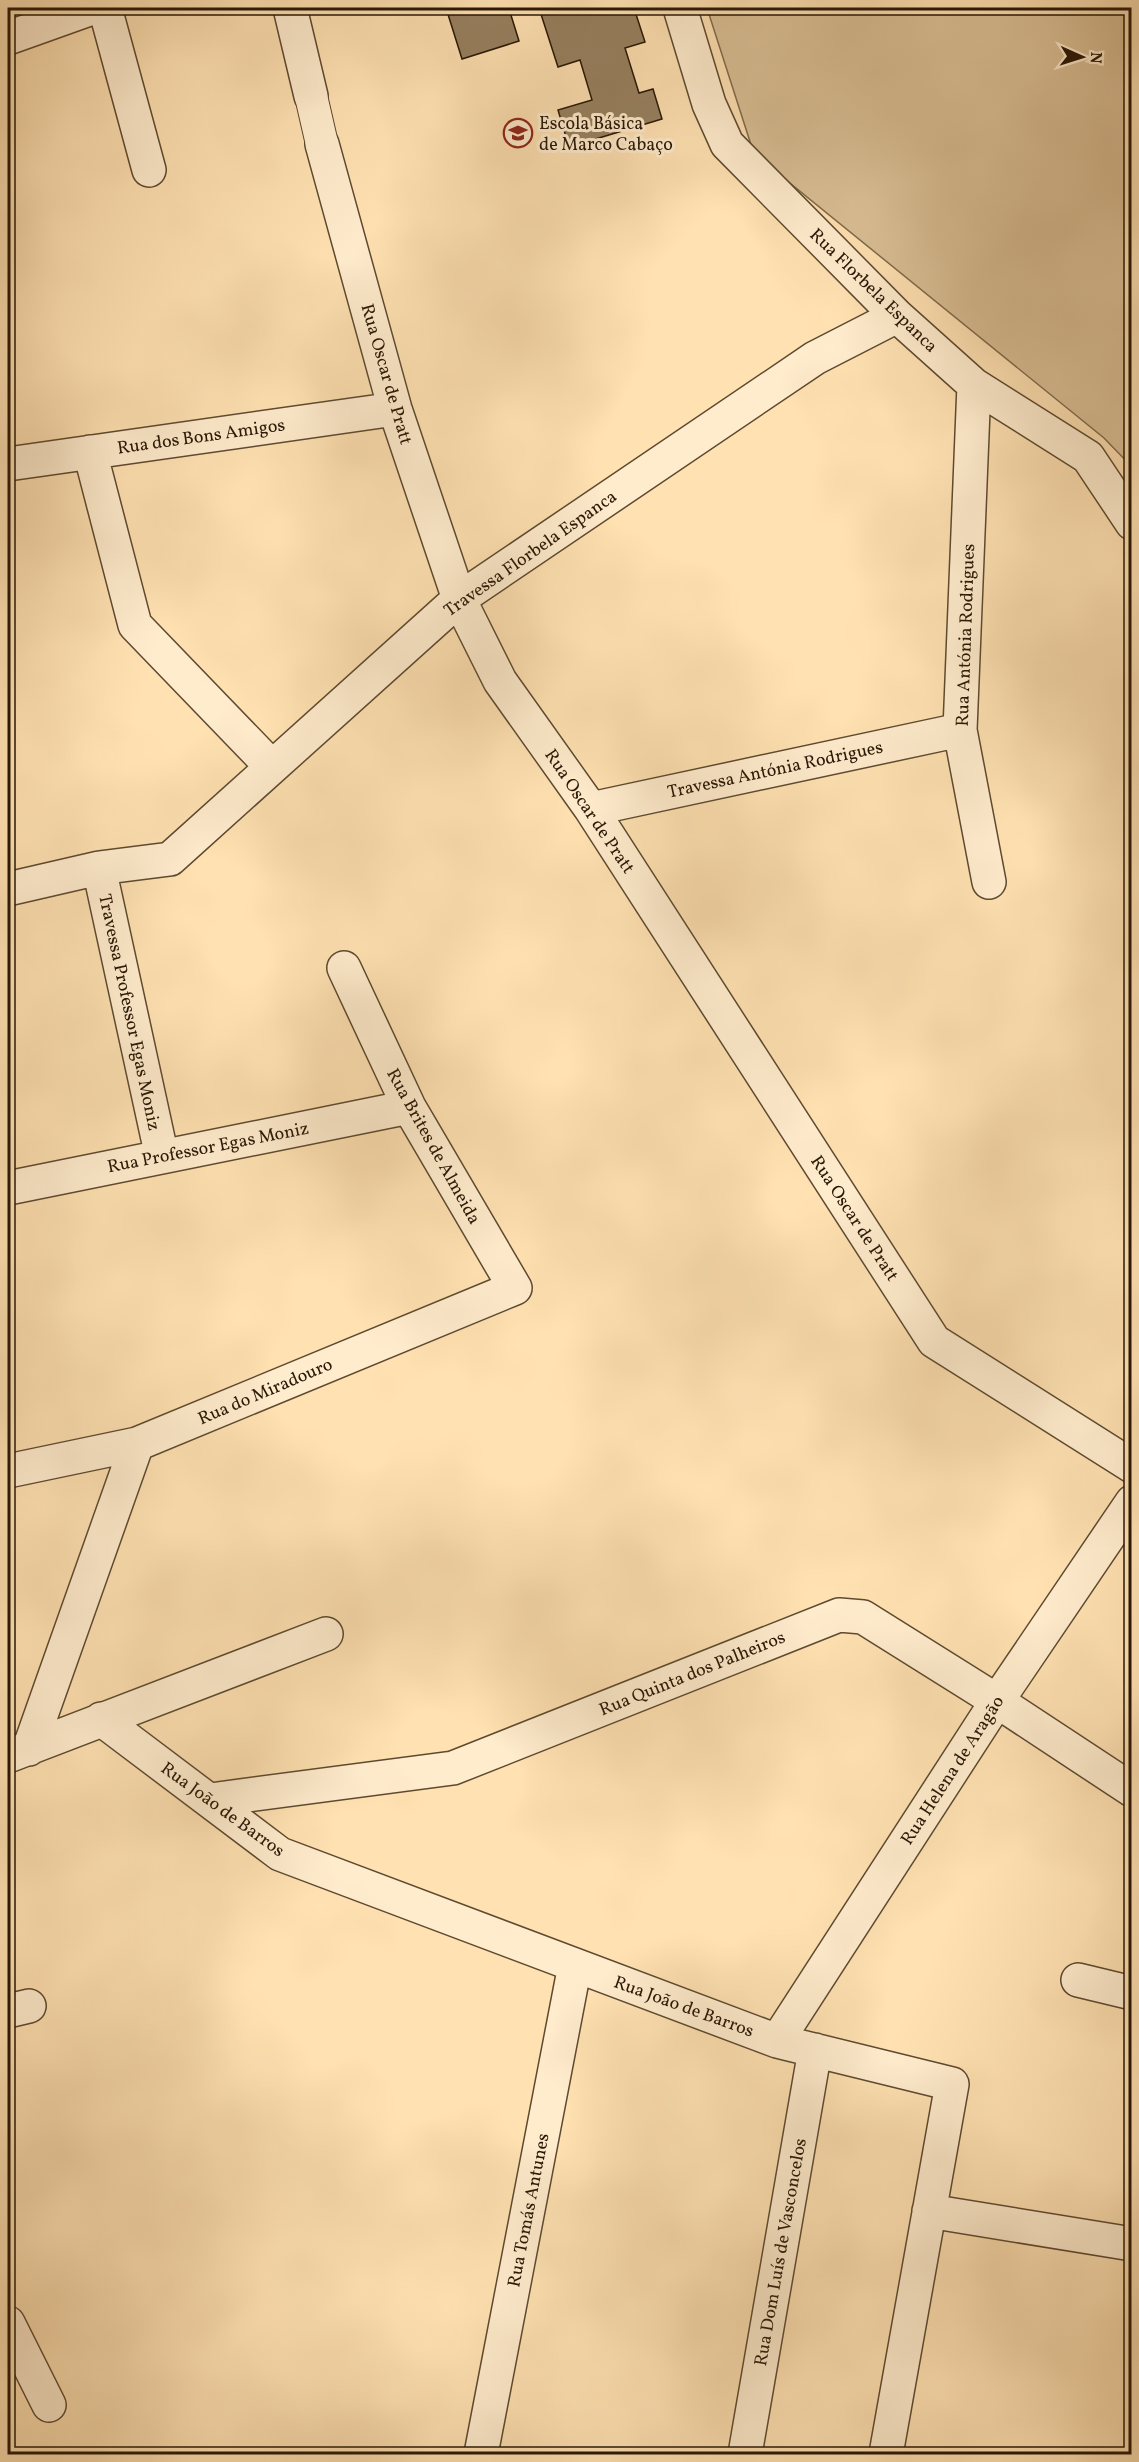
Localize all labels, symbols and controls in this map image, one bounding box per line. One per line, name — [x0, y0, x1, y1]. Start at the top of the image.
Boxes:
north arrow — [1052, 27, 1112, 87]
text: N — [1084, 51, 1106, 64]
place label: Escola Básica de Marco Cabaço — [539, 112, 673, 158]
school or university icon: Escola Básica de Marco Cabaço — [502, 117, 534, 149]
street label: Rua Florbela Espanca — [803, 223, 943, 359]
street label: Rua Oscar de Pratt — [353, 301, 418, 448]
street label: Rua dos Bons Amigos — [116, 413, 287, 462]
street label: Travessa Florbela Espanca — [439, 485, 622, 624]
street label: Rua Antónia Rodrigues — [951, 543, 982, 727]
street label: Travessa Antónia Rodrigues — [665, 735, 885, 806]
street label: Rua Oscar de Pratt — [538, 745, 640, 879]
street label: Travessa Professor Egas Moniz — [91, 892, 166, 1133]
street label: Rua Brites de Almeida — [379, 1064, 486, 1229]
street label: Rua Professor Egas Moniz — [105, 1117, 311, 1180]
street label: Rua Oscar de Pratt — [804, 1151, 904, 1287]
street label: Rua do Miradouro — [194, 1353, 337, 1432]
street label: Rua Quinta dos Palheiros — [596, 1626, 789, 1723]
street label: Rua Helena de Aragão — [896, 1691, 1011, 1850]
street label: Rua João de Barros — [155, 1757, 289, 1864]
street label: Rua João de Barros — [610, 1970, 757, 2044]
street label: Rua Tomás Antunes — [502, 2131, 557, 2289]
street label: Rua Dom Luís de Vasconcelos — [749, 2136, 814, 2368]

